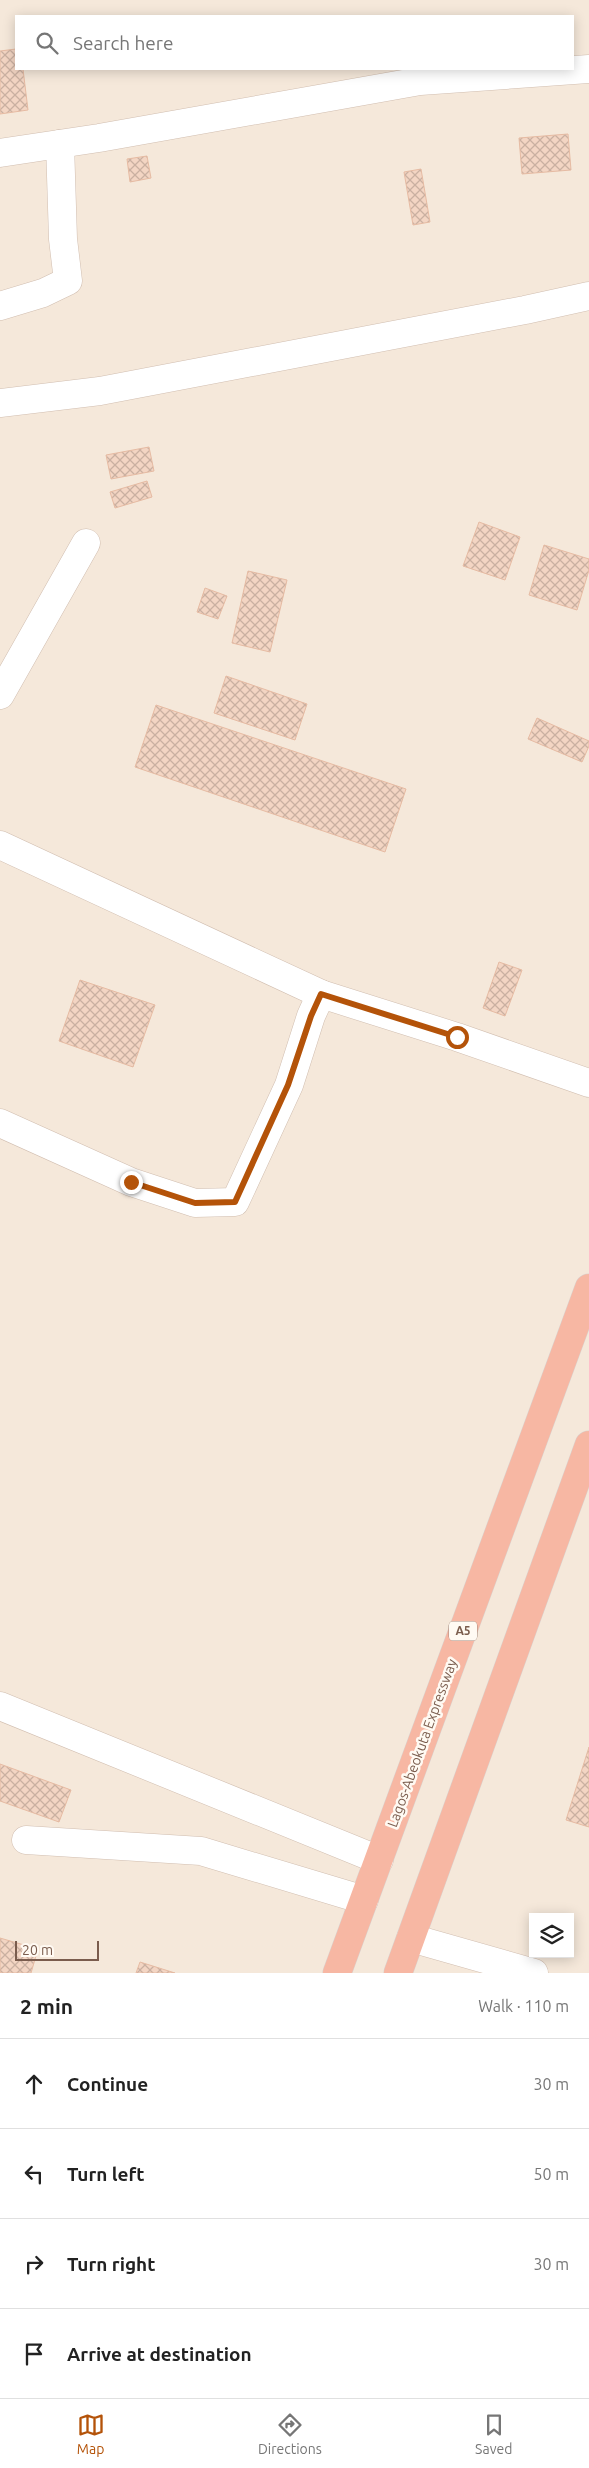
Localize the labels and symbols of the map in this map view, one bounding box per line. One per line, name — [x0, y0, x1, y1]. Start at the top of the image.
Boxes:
route start — [446, 1026, 469, 1049]
route end — [120, 1171, 143, 1194]
road number: A5 — [449, 1622, 477, 1640]
street label: Lagos-Abeokuta Expressway — [384, 1656, 460, 1829]
scale bar — [15, 1938, 99, 1961]

